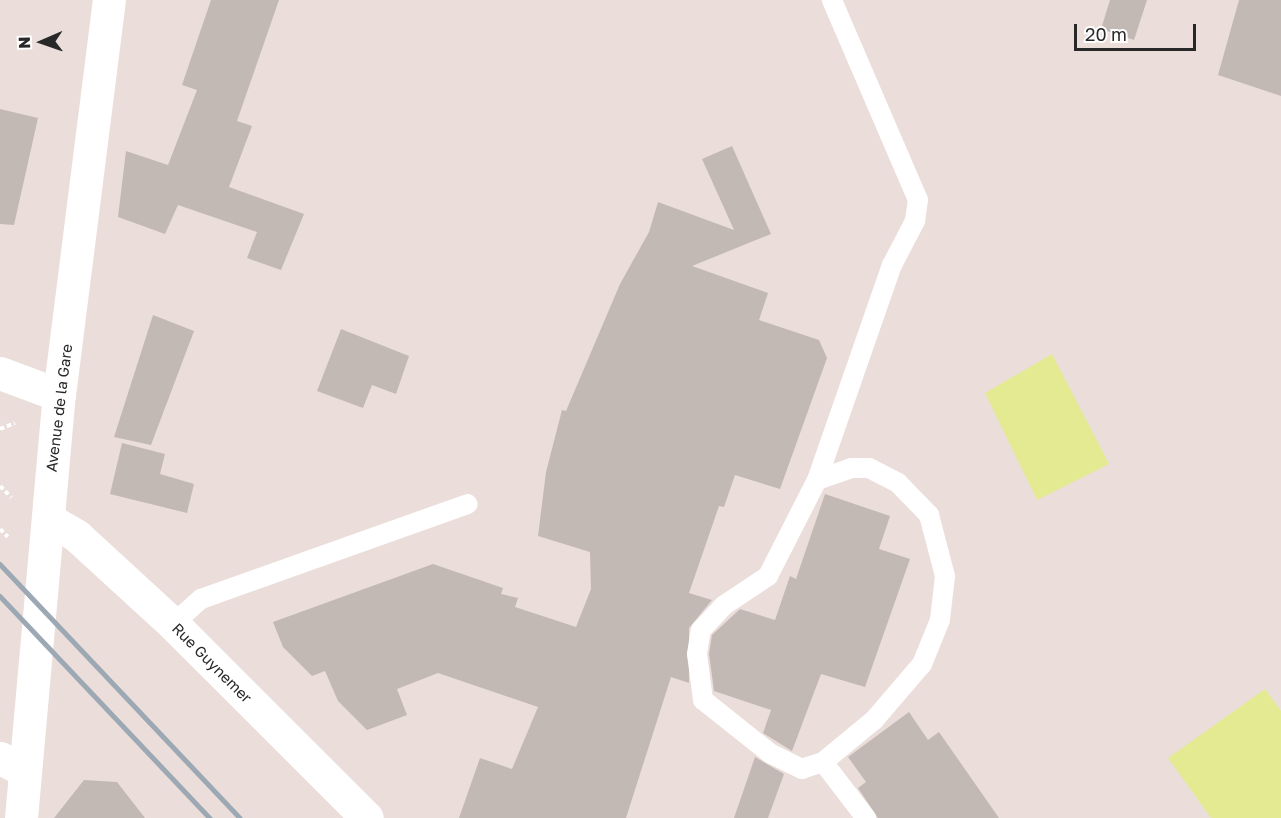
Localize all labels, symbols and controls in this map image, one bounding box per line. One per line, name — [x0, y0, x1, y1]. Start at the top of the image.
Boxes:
north arrow — [12, 12, 72, 72]
scale bar — [1077, 12, 1198, 50]
text: 20 m — [1085, 23, 1127, 45]
text: N — [14, 36, 34, 49]
street label: Avenue de la Gare — [42, 343, 76, 473]
street label: Rue Guynemer — [168, 619, 256, 707]

